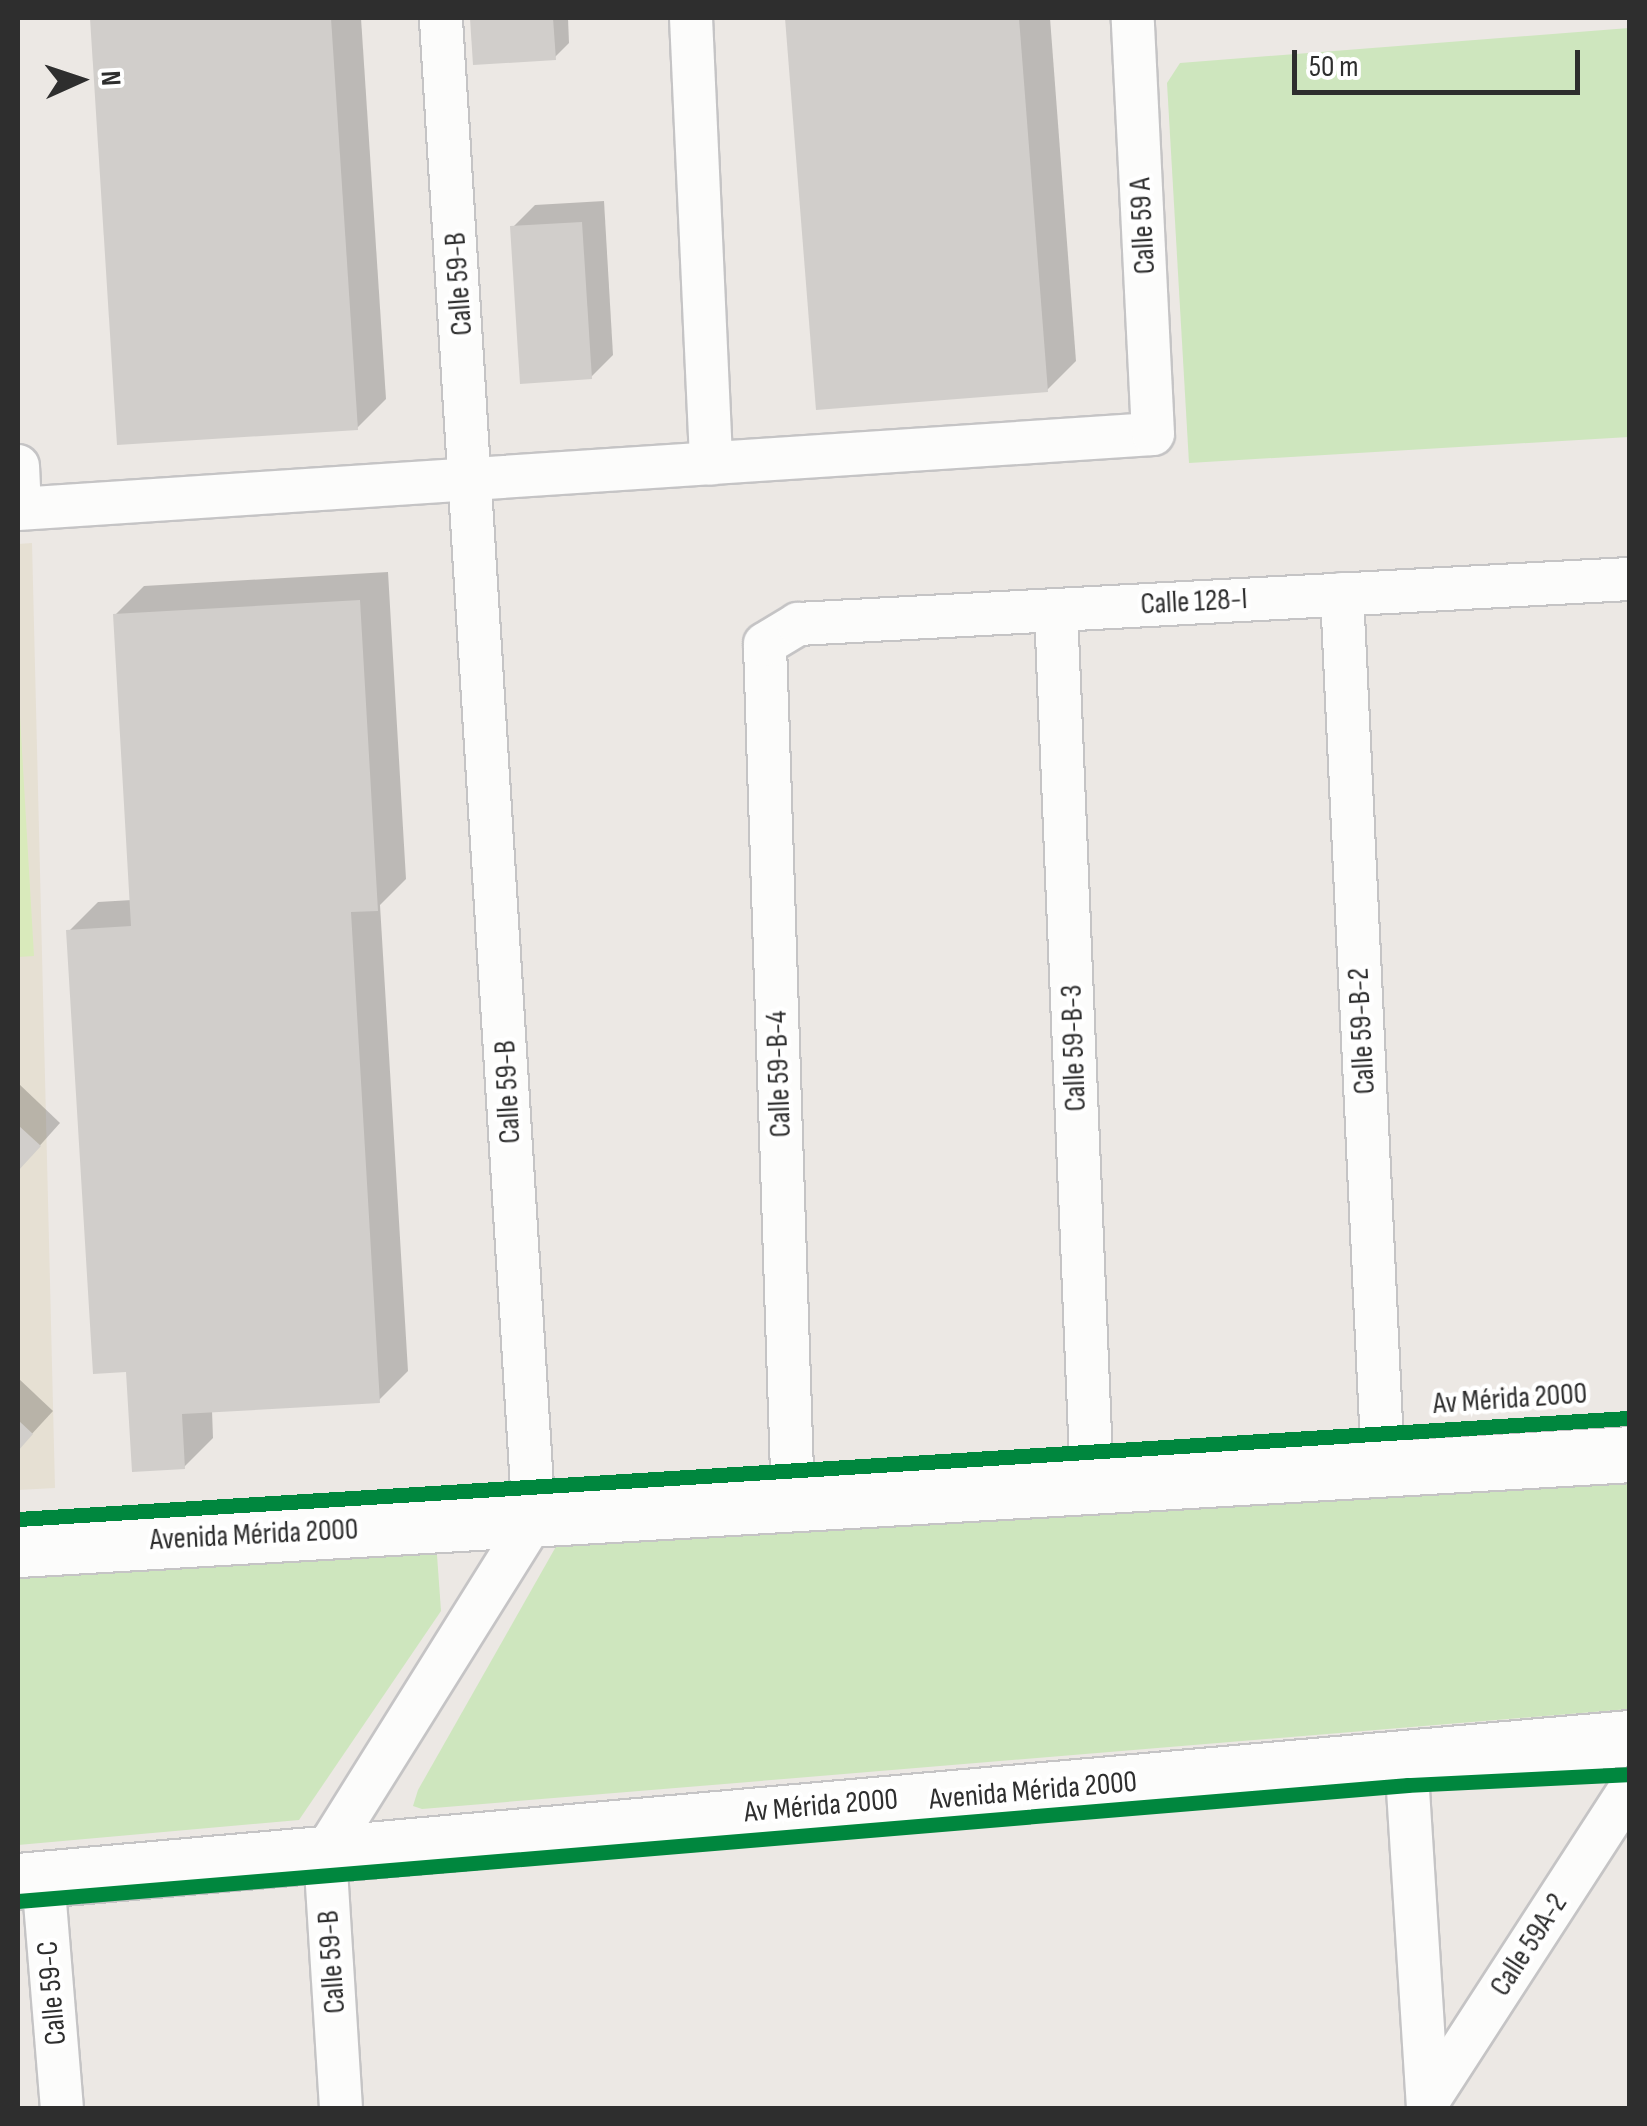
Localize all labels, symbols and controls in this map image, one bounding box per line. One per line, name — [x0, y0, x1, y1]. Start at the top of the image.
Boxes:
north arrow — [30, 30, 130, 130]
scale bar — [1297, 30, 1584, 92]
text: 50 m — [1309, 49, 1358, 85]
text: N — [94, 70, 127, 87]
street label: Calle 59 A — [1122, 177, 1164, 275]
street label: Calle 59-B — [437, 231, 481, 337]
street label: Calle 128-I — [1140, 581, 1248, 623]
street label: Calle 59-B-2 — [1341, 967, 1383, 1095]
street label: Calle 59-B-3 — [1054, 984, 1094, 1112]
street label: Calle 59-B-4 — [759, 1010, 799, 1138]
street label: Calle 59-B — [487, 1039, 529, 1145]
street label: Av Mérida 2000 — [1432, 1376, 1588, 1422]
street label: Avenida Mérida 2000 — [149, 1512, 359, 1558]
street label: Avenida Mérida 2000 — [928, 1764, 1138, 1818]
street label: Av Mérida 2000 — [743, 1781, 899, 1831]
street label: Calle 59A-2 — [1483, 1887, 1575, 2003]
street label: Calle 59-B — [310, 1909, 354, 2015]
street label: Calle 59-C — [30, 1939, 74, 2047]

